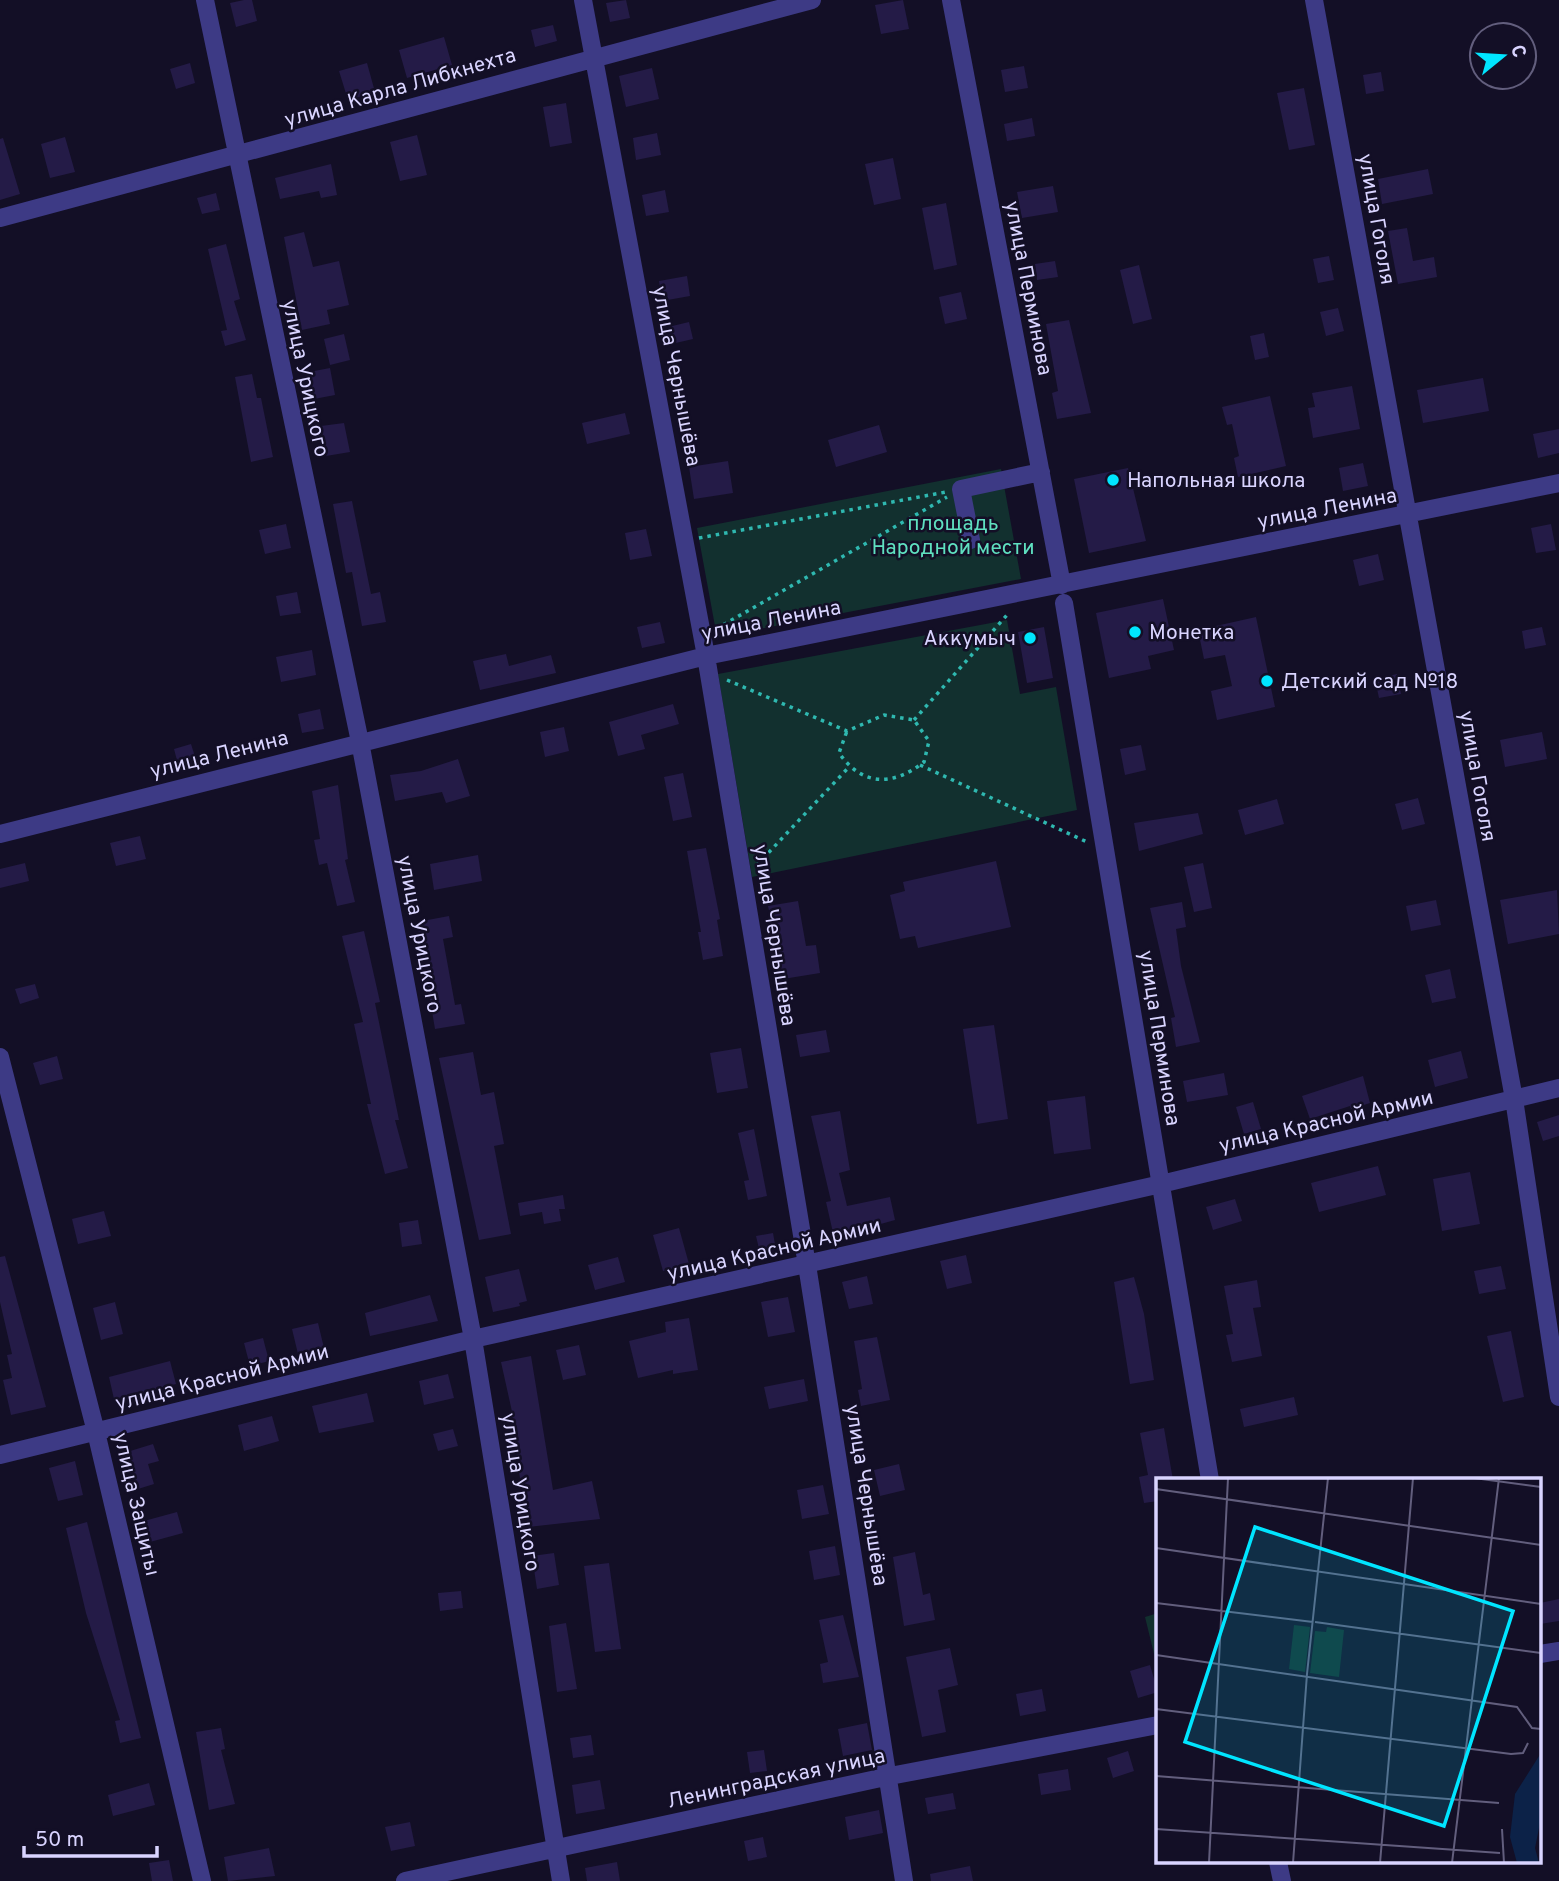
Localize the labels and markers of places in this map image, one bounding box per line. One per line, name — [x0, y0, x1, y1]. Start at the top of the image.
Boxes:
place label: Напольная школа — [1127, 468, 1305, 495]
marker: Напольная школа — [1105, 472, 1121, 488]
place label: Монетка — [1149, 620, 1234, 647]
marker: Монетка — [1127, 624, 1143, 640]
place label: Аккумыч — [924, 626, 1016, 653]
marker: Аккумыч — [1022, 630, 1038, 646]
place label: Детский сад №18 — [1281, 669, 1458, 696]
marker: Детский сад №18 — [1259, 673, 1275, 689]

